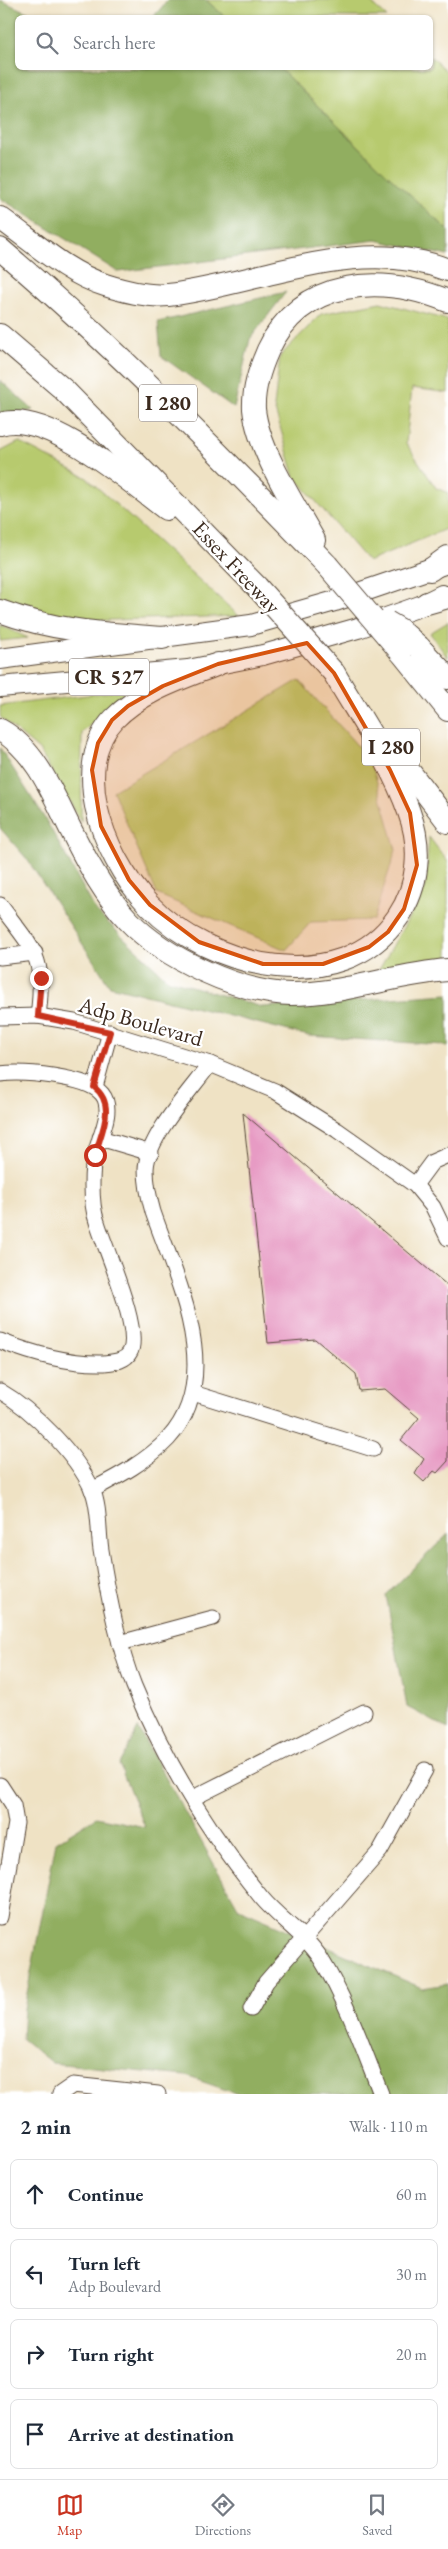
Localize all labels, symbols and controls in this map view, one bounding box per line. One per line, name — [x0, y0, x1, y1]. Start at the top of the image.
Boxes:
search box — [15, 15, 433, 70]
icon: search — [33, 29, 61, 57]
text: Search here — [73, 30, 155, 55]
road number: I 280 — [139, 384, 197, 422]
street label: Essex Freeway — [186, 515, 287, 620]
road number: CR 527 — [69, 659, 149, 696]
road number: I 280 — [362, 729, 420, 766]
route end — [30, 967, 53, 990]
street label: Adp Boulevard — [74, 990, 207, 1053]
route start — [84, 1144, 107, 1167]
text: 2 min — [20, 2113, 71, 2140]
text: Walk · 110 m — [349, 2116, 428, 2137]
icon: ahead — [21, 2180, 49, 2208]
text: Continue — [68, 2182, 143, 2207]
text: 60 m — [396, 2184, 427, 2205]
text: Turn left — [68, 2251, 140, 2276]
icon: left — [21, 2260, 49, 2288]
text: 30 m — [396, 2264, 427, 2285]
text: Adp Boulevard — [68, 2276, 161, 2297]
icon: right — [21, 2340, 49, 2368]
text: Turn right — [68, 2342, 154, 2367]
text: 20 m — [396, 2344, 427, 2365]
icon: arrive — [21, 2420, 49, 2448]
text: Arrive at destination — [68, 2422, 234, 2447]
tab: Map — [56, 2491, 84, 2539]
tab: Directions — [195, 2491, 251, 2539]
tab: Saved — [362, 2491, 392, 2539]

